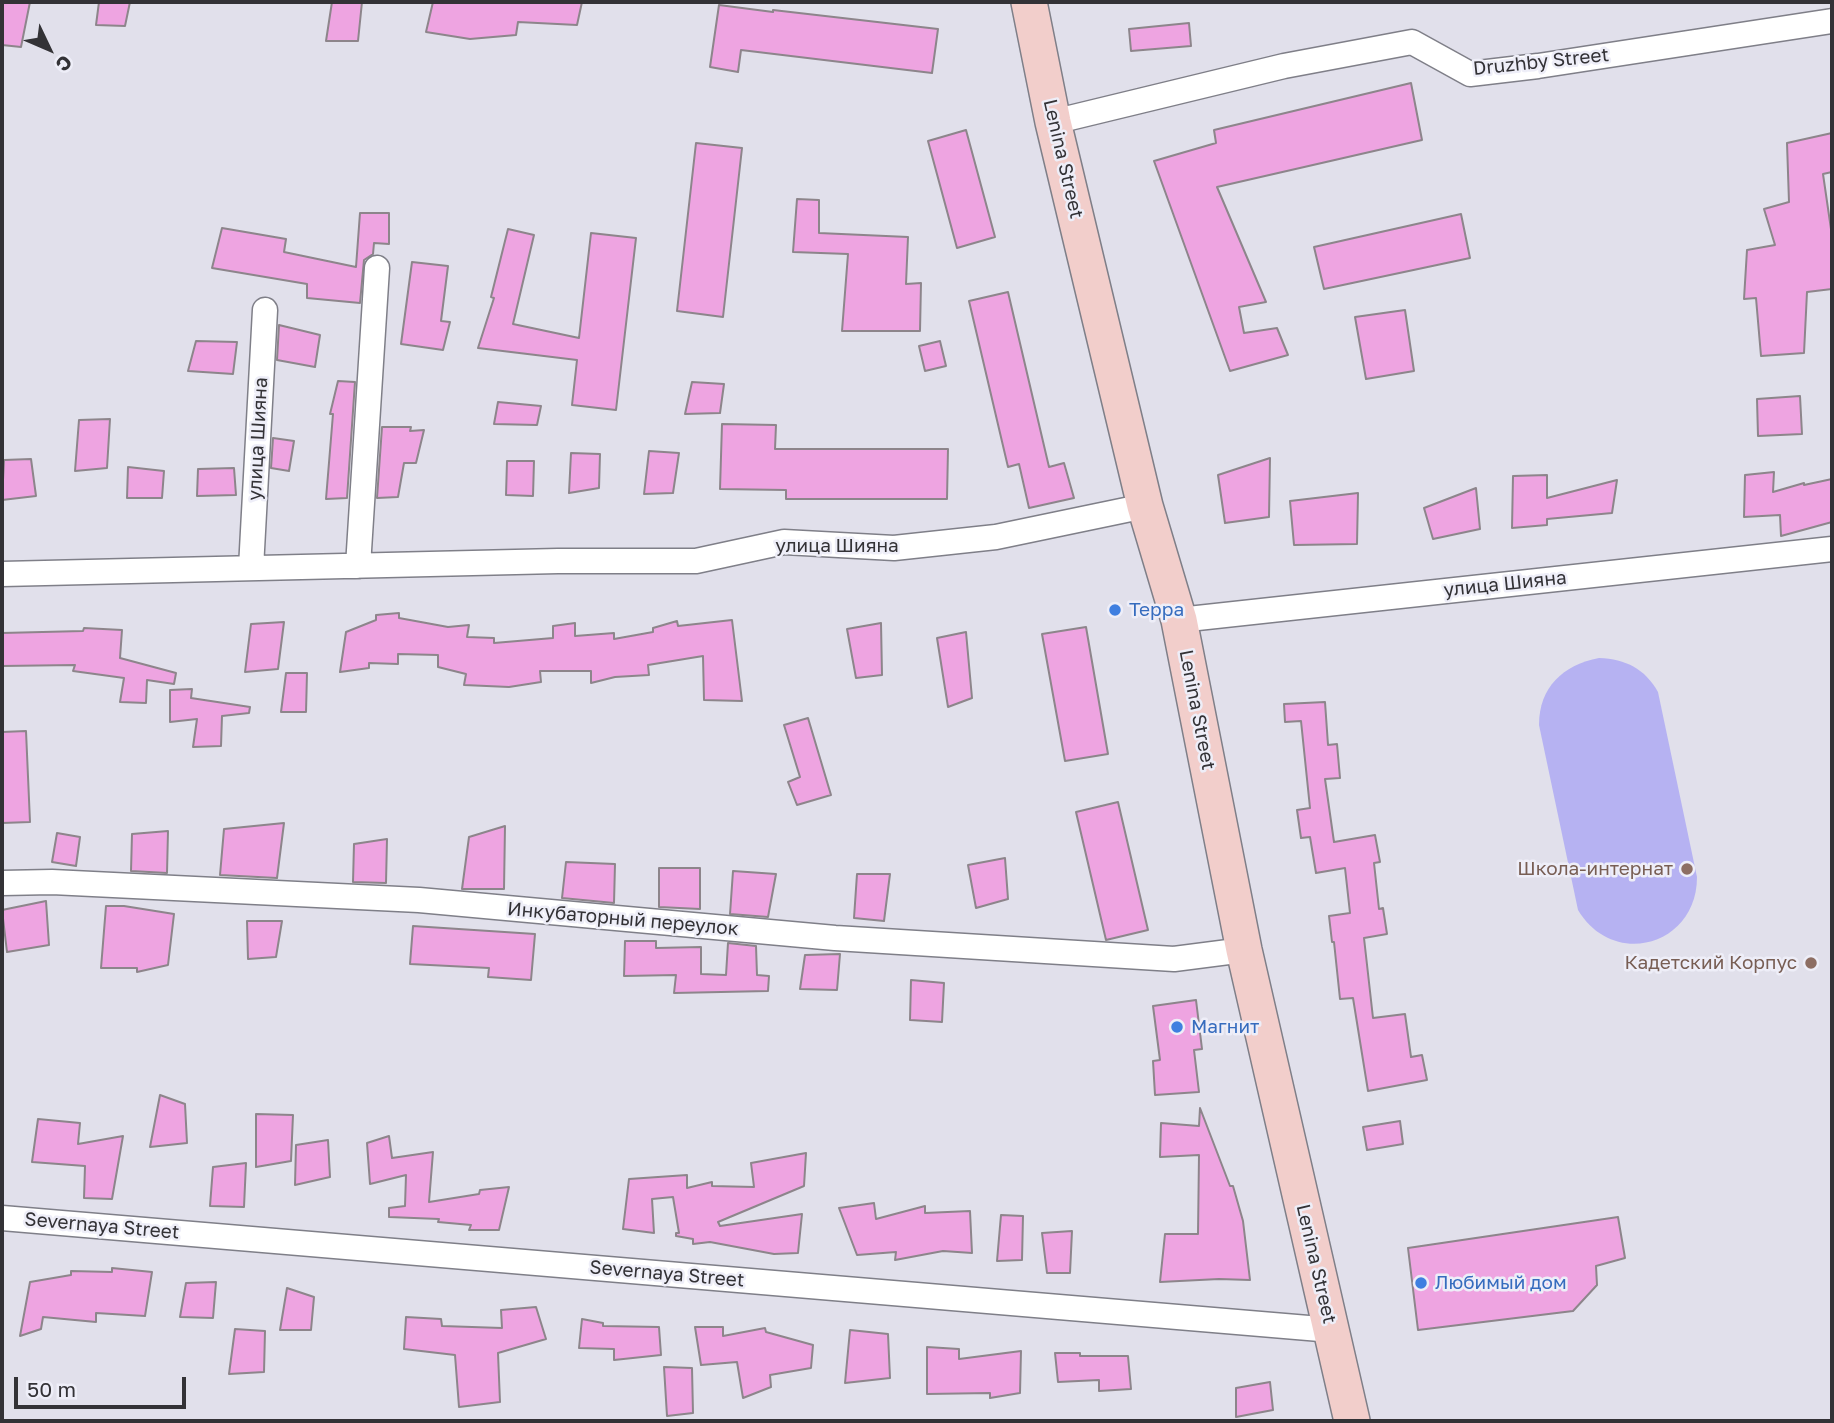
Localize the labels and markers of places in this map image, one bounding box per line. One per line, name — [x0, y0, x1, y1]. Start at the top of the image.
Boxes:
place label: Терра — [1129, 599, 1184, 621]
marker: Терра — [1107, 602, 1123, 618]
place label: Школа-интернат — [1517, 858, 1673, 880]
marker: Школа-интернат — [1679, 861, 1695, 877]
place label: Кадетский Корпус — [1624, 952, 1797, 974]
marker: Кадетский Корпус — [1803, 955, 1819, 971]
place label: Магнит — [1191, 1016, 1259, 1038]
marker: Магнит — [1169, 1019, 1185, 1035]
place label: Любимый дом — [1435, 1272, 1567, 1294]
marker: Любимый дом — [1413, 1275, 1429, 1291]

